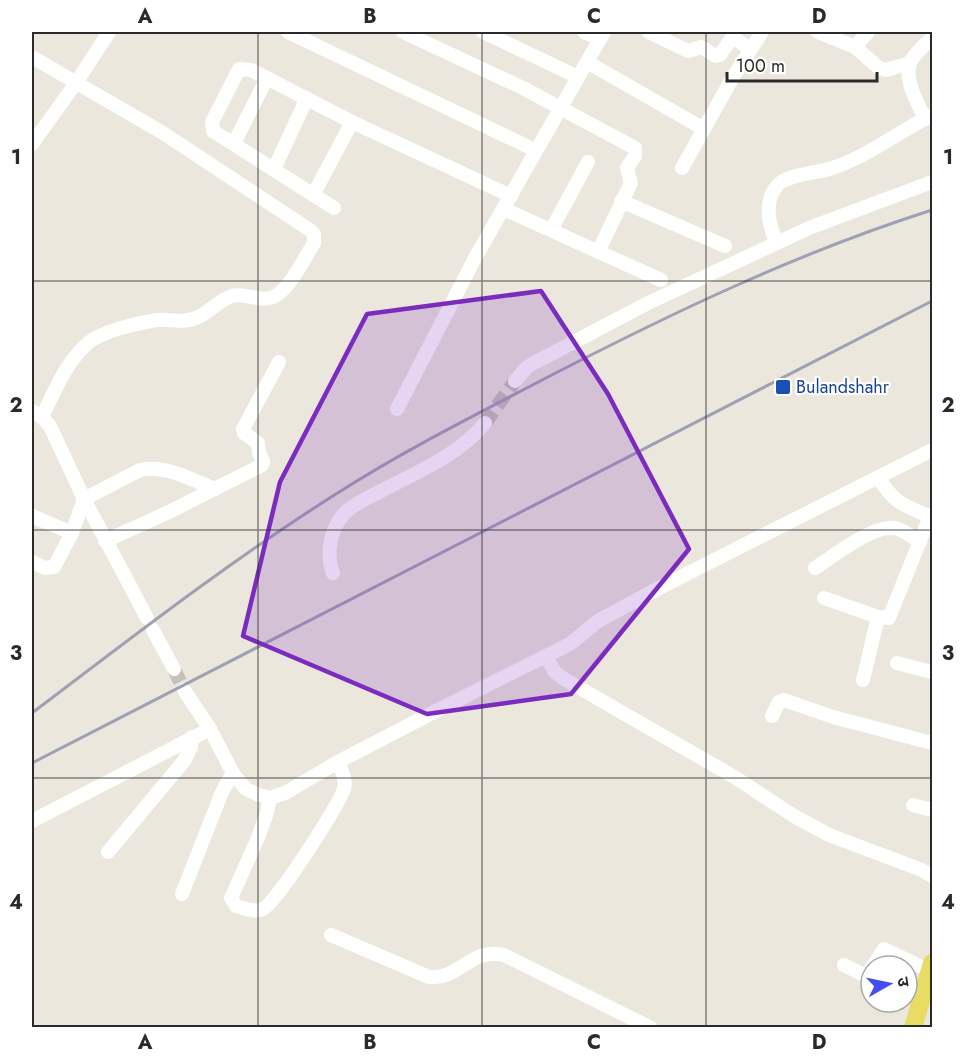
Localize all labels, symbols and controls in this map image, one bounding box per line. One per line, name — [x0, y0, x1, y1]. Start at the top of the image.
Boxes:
text: A — [137, 2, 153, 31]
text: B — [363, 2, 377, 31]
text: C — [587, 2, 601, 31]
text: D — [812, 2, 826, 31]
scale bar — [727, 45, 877, 83]
text: 100 m — [736, 53, 785, 79]
text: 1 — [11, 143, 21, 172]
text: 1 — [943, 143, 953, 172]
place label: Bulandshahr — [796, 374, 890, 400]
marker: Bulandshahr — [774, 378, 792, 396]
text: 2 — [9, 391, 23, 420]
text: 2 — [941, 391, 955, 420]
text: 3 — [10, 639, 22, 668]
text: 3 — [942, 639, 954, 668]
text: 4 — [9, 888, 23, 917]
text: 4 — [941, 888, 955, 917]
north arrow — [859, 954, 919, 1014]
text: उ — [891, 975, 916, 989]
text: A — [137, 1028, 153, 1057]
text: B — [363, 1028, 377, 1057]
text: C — [587, 1028, 601, 1057]
text: D — [812, 1028, 826, 1057]

